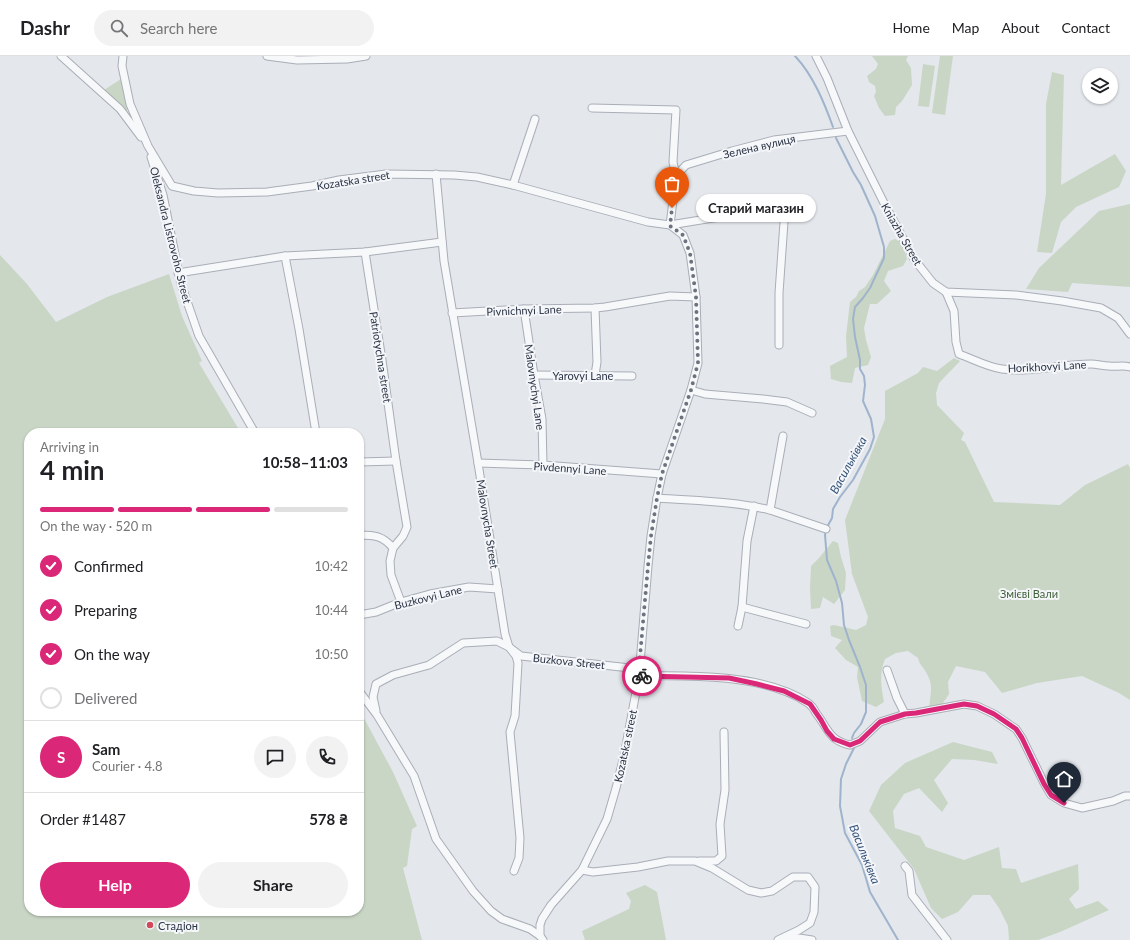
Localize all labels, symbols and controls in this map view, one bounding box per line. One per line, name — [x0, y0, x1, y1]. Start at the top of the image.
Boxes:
search box — [94, 10, 374, 46]
text: Dashr — [20, 16, 70, 39]
icon: search — [108, 17, 130, 39]
text: Search here — [140, 19, 217, 37]
text: Home — [892, 19, 930, 36]
text: Map — [952, 19, 979, 36]
text: About — [1001, 19, 1039, 36]
text: Contact — [1061, 19, 1110, 36]
map controls — [1082, 68, 1118, 104]
button: layers — [1082, 68, 1118, 104]
street label: Зелена вулиця — [721, 131, 797, 161]
street label: Oleksandra Listrovoho Street — [148, 165, 194, 305]
pin — [655, 167, 689, 208]
street label: Kozatska street — [315, 168, 391, 192]
icon: bag — [661, 173, 683, 195]
callout: Старий магазин — [696, 194, 816, 222]
text: Старий магазин — [708, 200, 804, 216]
street label: Kniazha Street — [879, 200, 925, 268]
street label: Pivnichnyi Lane — [486, 302, 562, 318]
street label: Patriotychna street — [367, 311, 395, 403]
street label: Malovnychyi Lane — [523, 343, 548, 431]
street label: Horikhovyi Lane — [1007, 357, 1087, 375]
street label: Yarovyi Lane — [553, 369, 614, 382]
water label: Васильківка — [826, 434, 870, 496]
text: Arriving in — [40, 439, 99, 455]
text: 10:58–11:03 — [262, 453, 348, 471]
text: 4 min — [40, 454, 104, 486]
street label: Pivdennyi Lane — [533, 459, 607, 477]
street label: Malovnycha Street — [475, 479, 501, 570]
text: On the way · 520 m — [40, 518, 152, 534]
icon: check — [40, 555, 62, 577]
text: Confirmed — [74, 557, 143, 575]
text: 10:42 — [315, 558, 348, 574]
street label: Buzkovyi Lane — [393, 582, 463, 612]
park label: Змієві Вали — [1000, 587, 1058, 600]
icon: check — [40, 599, 62, 621]
text: Preparing — [74, 601, 137, 619]
text: 10:44 — [315, 602, 348, 618]
icon: check — [40, 643, 62, 665]
text: On the way — [74, 645, 150, 663]
text: 10:50 — [315, 646, 348, 662]
street label: Buzkova Street — [532, 651, 606, 671]
courier — [622, 656, 662, 696]
icon: bike — [631, 665, 653, 687]
text: Delivered — [74, 689, 137, 707]
street label: Kozatska street — [611, 708, 639, 784]
button: chat — [254, 736, 296, 778]
button: phone — [306, 736, 348, 778]
text: Sam — [92, 740, 120, 758]
text: S — [57, 748, 65, 766]
text: Courier · 4.8 — [92, 758, 163, 774]
pin — [1047, 762, 1081, 803]
icon: home — [1053, 768, 1075, 790]
text: Order #1487 — [40, 810, 126, 828]
text: 578 ₴ — [309, 810, 348, 828]
water label: Васильківка — [846, 822, 884, 886]
button: Help — [40, 862, 190, 908]
button: Share — [198, 862, 348, 908]
place label: Стадіон — [158, 919, 198, 932]
marker: Стадіон — [145, 920, 155, 930]

